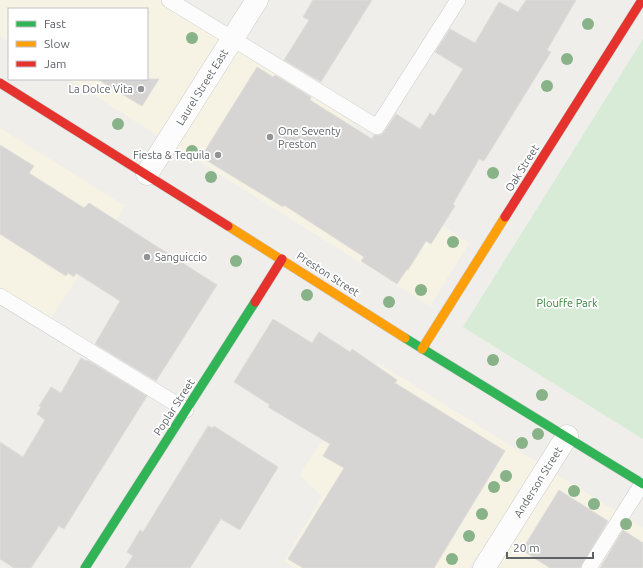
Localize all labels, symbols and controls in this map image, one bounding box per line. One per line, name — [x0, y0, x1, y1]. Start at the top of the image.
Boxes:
legend — [8, 8, 148, 80]
text: Fast — [44, 17, 66, 30]
text: Slow — [44, 37, 70, 50]
street label: Laurel Street East — [174, 46, 231, 127]
text: Jam — [44, 57, 66, 70]
place label: La Dolce Vita — [68, 83, 133, 95]
marker: La Dolce Vita — [136, 84, 146, 94]
place label: One Seventy Preston — [278, 125, 341, 150]
marker: One Seventy Preston — [265, 132, 275, 142]
street label: Oak Street — [503, 142, 541, 194]
place label: Fiesta & Tequila — [133, 149, 210, 161]
marker: Fiesta & Tequila — [213, 150, 223, 160]
street label: Preston Street — [295, 249, 362, 299]
place label: Sanguiccio — [155, 251, 207, 263]
marker: Sanguiccio — [142, 252, 152, 262]
park label: Plouffe Park — [537, 297, 598, 309]
street label: Poplar Street — [151, 376, 197, 438]
street label: Anderson Street — [511, 444, 565, 519]
scale bar — [507, 534, 593, 560]
text: 20 m — [513, 541, 540, 554]

